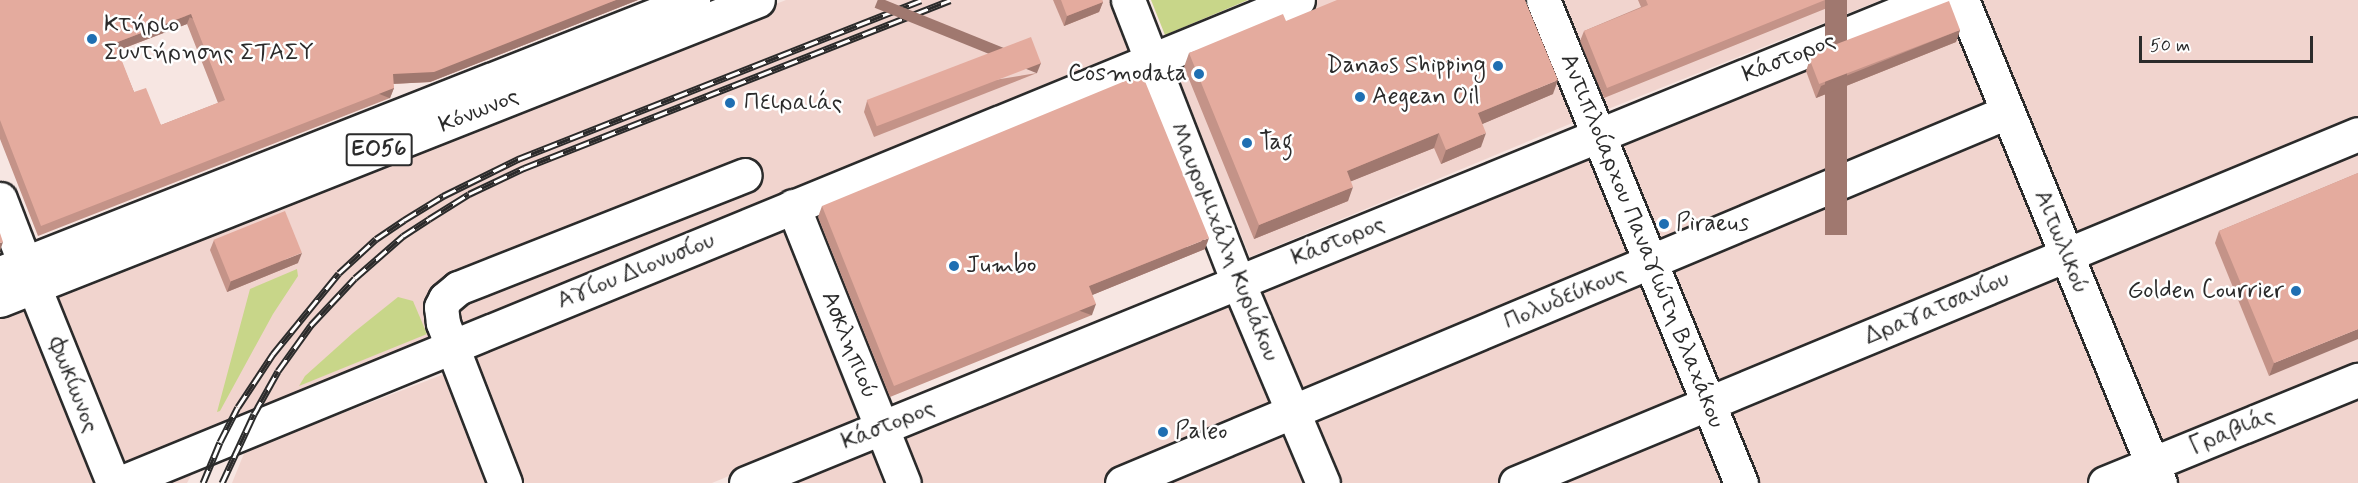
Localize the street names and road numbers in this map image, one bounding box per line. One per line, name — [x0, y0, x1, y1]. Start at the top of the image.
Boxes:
street label: Κάστορος — [1738, 26, 1840, 90]
street label: Αντιπλοίαρχου Παναγιώτη Βλαχάκου — [1554, 50, 1730, 432]
street label: Κόνωνος — [435, 82, 523, 140]
street label: Μαυρομιχάλη Κυριάκου — [1163, 118, 1285, 366]
road number: ΕΟ56 — [344, 131, 413, 169]
street label: Αιτωλικού — [2027, 186, 2095, 298]
street label: Κάστορος — [1287, 209, 1389, 273]
street label: Αγίου Διονυσίου — [553, 226, 719, 316]
street label: Πολυδεύκους — [1500, 259, 1630, 337]
street label: Δραγατσανίου — [1860, 265, 2014, 351]
street label: Ασκληπιού — [814, 287, 884, 403]
street label: Φωκίωνος — [41, 333, 105, 437]
street label: Κάστορος — [837, 393, 939, 457]
street label: Γραβιάς — [2185, 401, 2279, 461]

